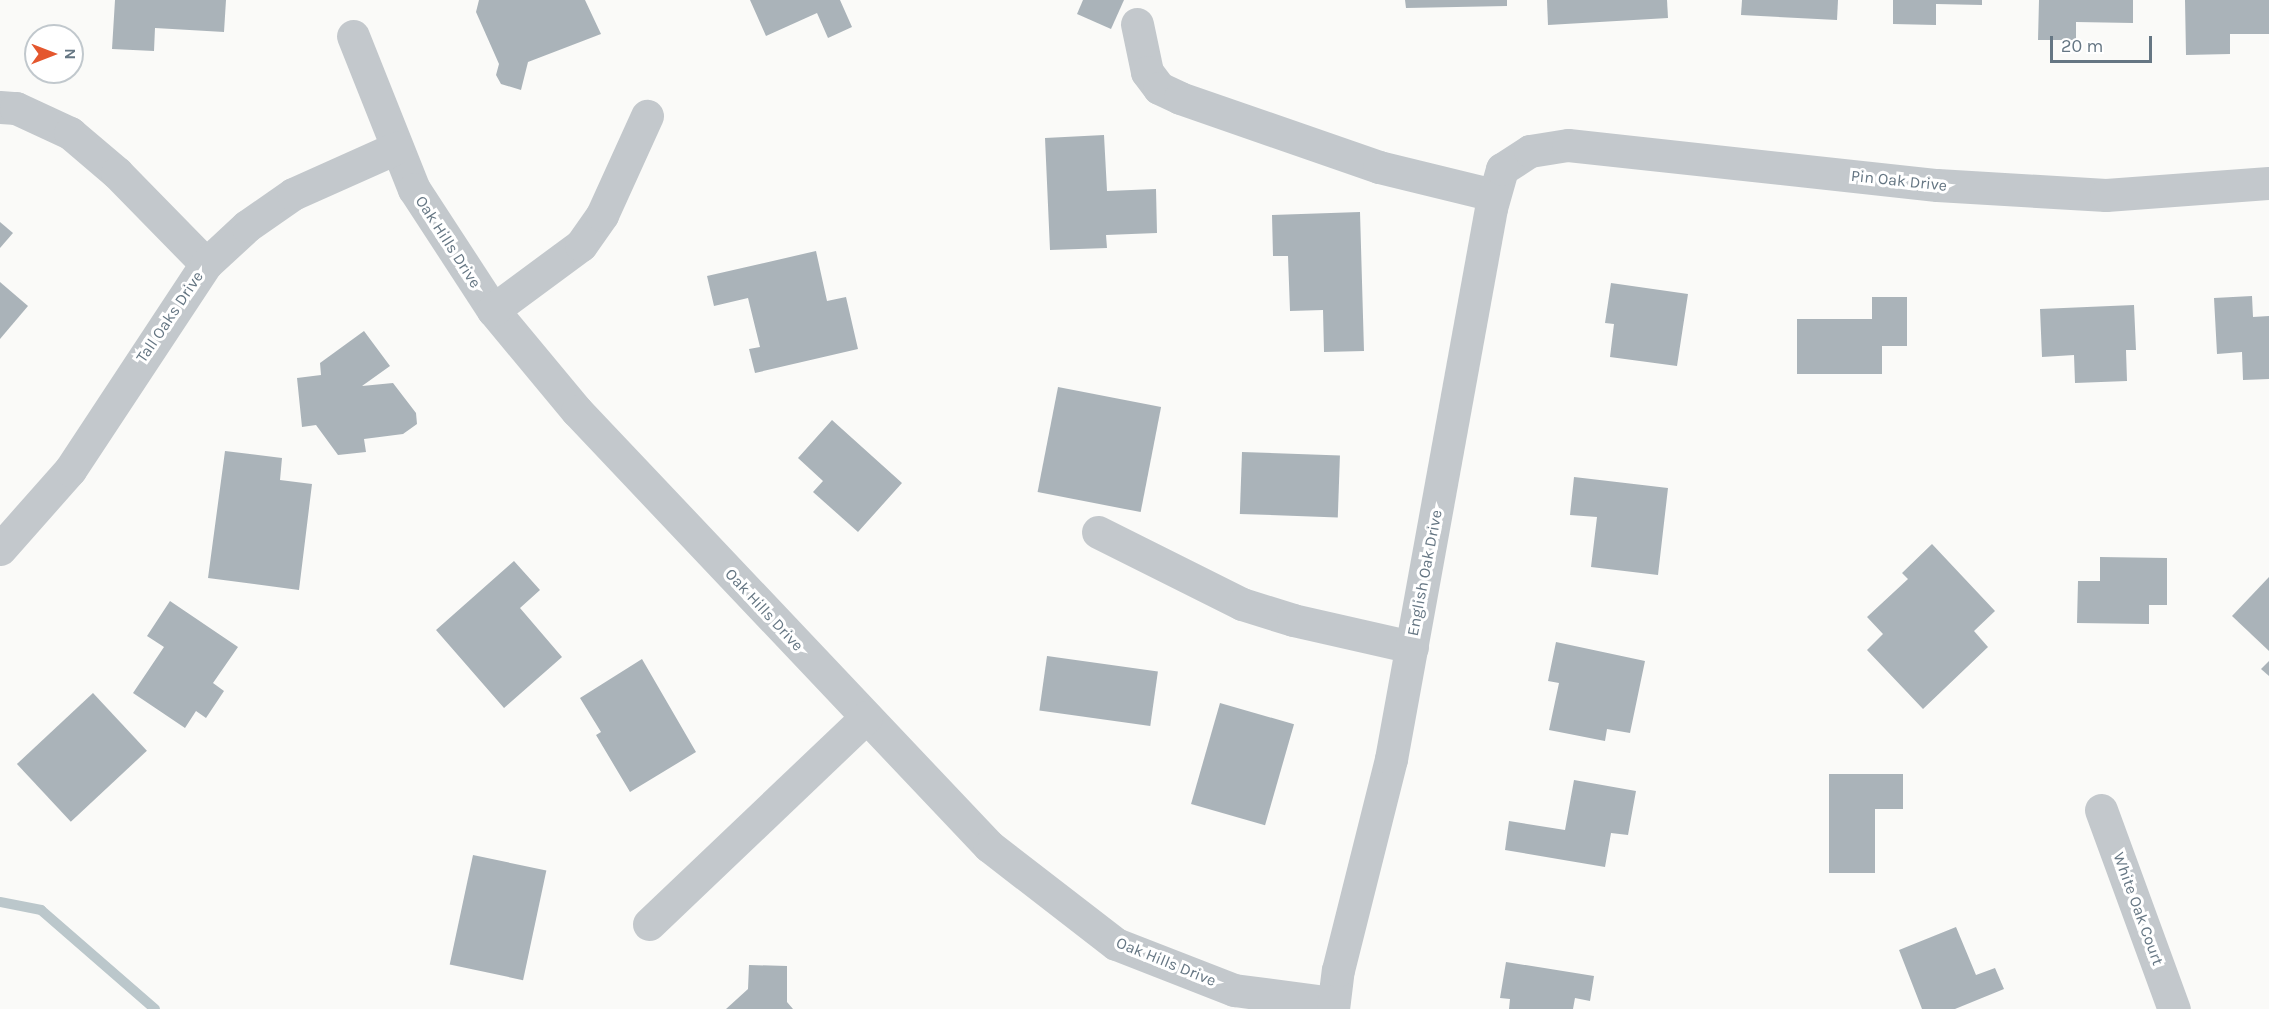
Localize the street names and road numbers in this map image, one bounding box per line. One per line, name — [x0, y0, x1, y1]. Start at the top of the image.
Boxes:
street label: Pin Oak Drive — [1850, 166, 1948, 196]
street label: Oak Hills Drive — [411, 192, 485, 292]
street label: Tall Oaks Drive — [132, 268, 208, 366]
street label: English Oak Drive — [1403, 508, 1447, 638]
street label: Oak Hills Drive — [721, 565, 807, 655]
street label: White Oak Court — [2109, 850, 2167, 968]
street label: Oak Hills Drive — [1113, 933, 1219, 991]

